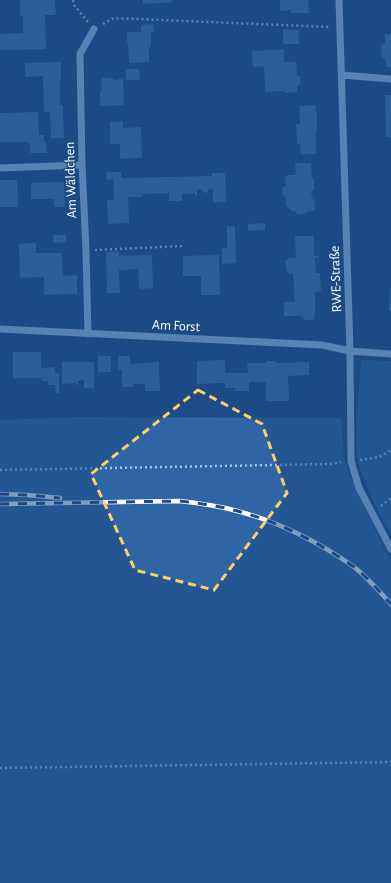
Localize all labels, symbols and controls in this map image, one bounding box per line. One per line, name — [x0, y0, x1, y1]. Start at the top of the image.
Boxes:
street label: Am Wäldchen — [63, 141, 79, 219]
street label: RWE-Straße — [328, 245, 344, 313]
street label: Am Forst — [152, 318, 201, 334]

